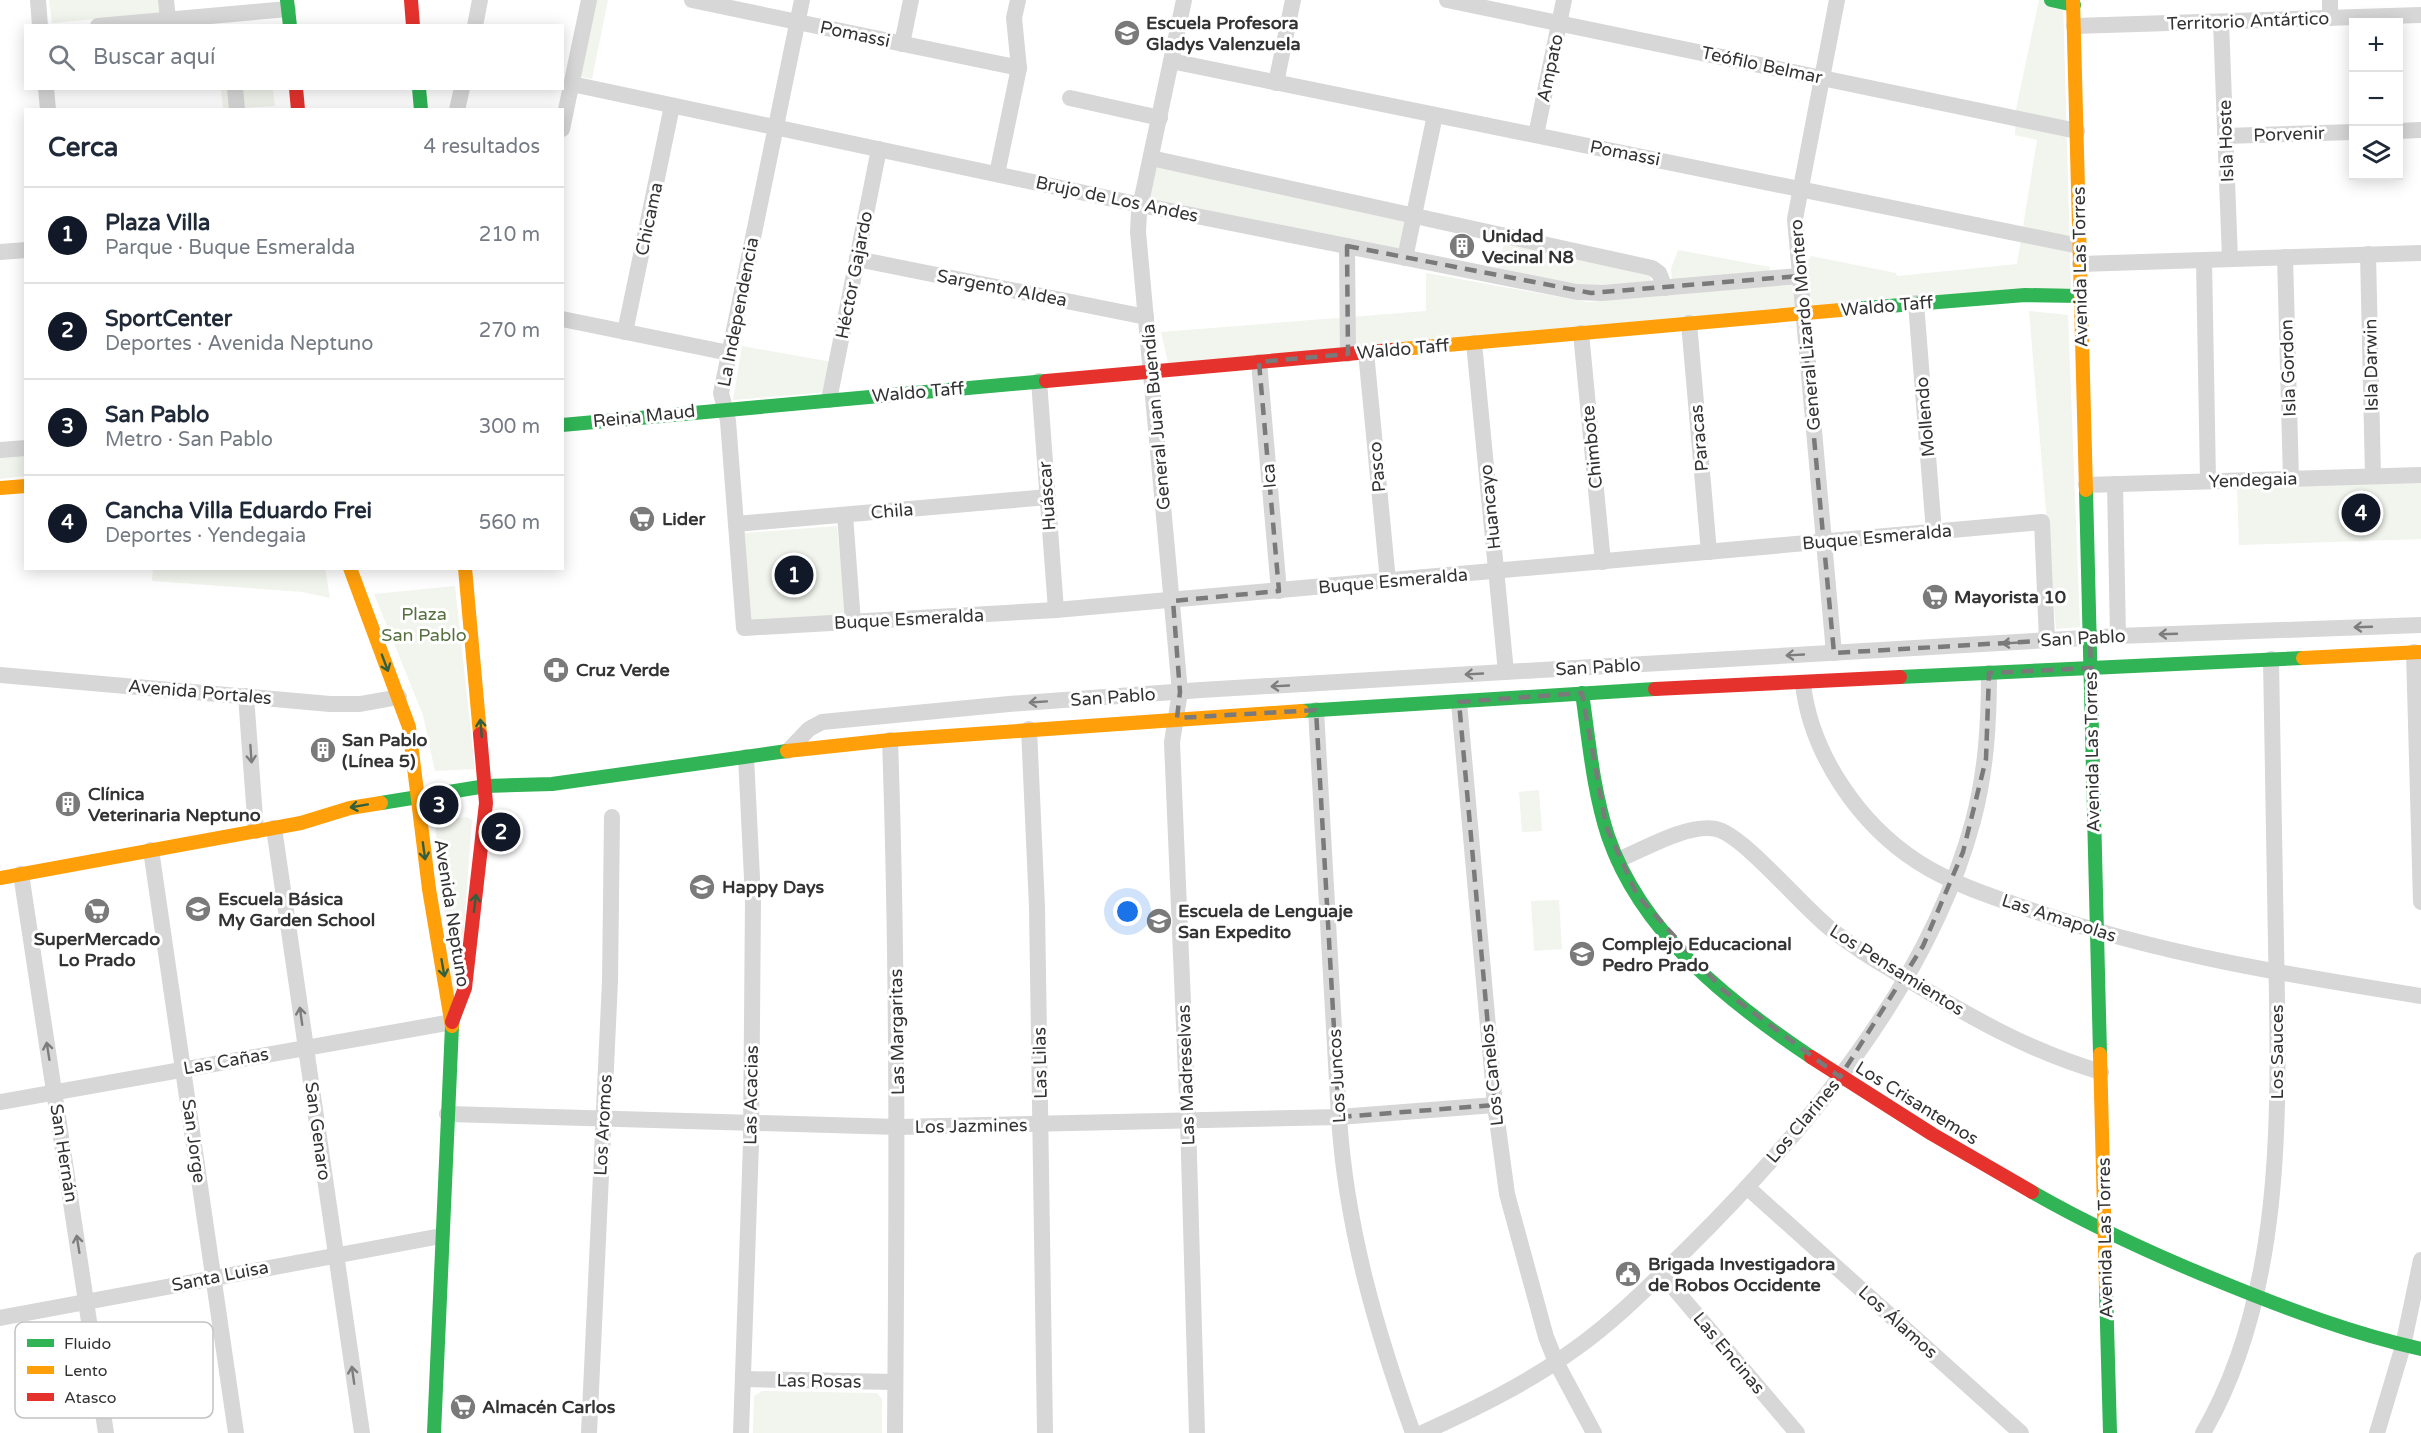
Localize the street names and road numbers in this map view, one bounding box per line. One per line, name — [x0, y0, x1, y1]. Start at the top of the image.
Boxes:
street label: Territorio Antártico — [2166, 7, 2330, 35]
street label: Pomassi — [818, 16, 892, 52]
street label: Ampato — [1532, 32, 1568, 104]
street label: Teófilo Belmar — [1700, 41, 1825, 89]
street label: Isla Hoste — [2214, 99, 2238, 183]
street label: Porvenir — [2253, 122, 2325, 146]
street label: Pomassi — [1588, 135, 1662, 171]
street label: Brujo de Los Andes — [1034, 171, 1200, 227]
street label: Chicama — [631, 180, 667, 258]
street label: Avenida Las Torres — [2068, 186, 2092, 348]
street label: Héctor Gajardo — [831, 209, 877, 341]
street label: General Lizardo Montero — [1785, 218, 1825, 432]
street label: La Independencia — [713, 235, 763, 389]
street label: Sargento Aldea — [935, 265, 1069, 311]
street label: Waldo Taff — [1840, 291, 1934, 321]
street label: Isla Darwin — [2359, 318, 2383, 412]
street label: Isla Gordon — [2275, 319, 2301, 417]
street label: General Juan Buendía — [1137, 323, 1175, 511]
street label: Waldo Taff — [1356, 334, 1450, 364]
street label: Mollendo — [1911, 376, 1939, 458]
street label: Waldo Taff — [871, 377, 965, 407]
street label: Reina Maud — [592, 400, 696, 432]
street label: Chimbote — [1577, 404, 1607, 490]
street label: Paracas — [1685, 404, 1713, 472]
street label: Pasco — [1364, 441, 1390, 493]
street label: Huáscar — [1034, 460, 1060, 532]
street label: Ica — [1257, 463, 1281, 489]
street label: Huancayo — [1475, 463, 1505, 551]
street label: Yendegaia — [2208, 467, 2298, 493]
street label: Chila — [870, 498, 914, 524]
street label: Buque Esmeralda — [1801, 519, 1953, 555]
street label: Buque Esmeralda — [1317, 563, 1469, 599]
street label: Buque Esmeralda — [833, 604, 985, 634]
street label: San Pablo — [2040, 625, 2126, 651]
street label: San Pablo — [1555, 654, 1641, 680]
street label: Avenida Las Torres — [2080, 671, 2104, 833]
street label: Avenida Portales — [127, 675, 273, 709]
street label: San Pablo — [1070, 683, 1156, 711]
street label: Avenida Neptuno — [429, 837, 475, 989]
street label: Las Amapolas — [1999, 889, 2119, 947]
street label: Los Pensamientos — [1826, 920, 1968, 1020]
street label: Las Margaritas — [885, 969, 909, 1095]
street label: Las Madreselvas — [1173, 1004, 1199, 1146]
street label: Los Sauces — [2266, 1004, 2288, 1100]
street label: Los Canelos — [1476, 1023, 1508, 1127]
street label: Las Lilas — [1028, 1027, 1052, 1099]
street label: Los Juncos — [1324, 1028, 1350, 1124]
street label: Las Cañas — [182, 1043, 270, 1079]
street label: Las Acacias — [739, 1045, 763, 1145]
street label: Los Crisantemos — [1851, 1056, 1983, 1150]
street label: Los Aromos — [589, 1074, 617, 1176]
street label: Los Clarines — [1762, 1075, 1844, 1167]
street label: San Genaro — [300, 1080, 336, 1182]
street label: San Jorge — [177, 1098, 211, 1184]
street label: San Hernán — [45, 1102, 83, 1204]
street label: Los Jazmines — [914, 1114, 1028, 1138]
street label: Avenida Las Torres — [2093, 1157, 2117, 1319]
street label: Santa Luisa — [170, 1256, 270, 1296]
street label: Los Álamos — [1854, 1281, 1942, 1363]
street label: Las Encinas — [1688, 1308, 1770, 1398]
street label: Las Rosas — [776, 1369, 862, 1393]

